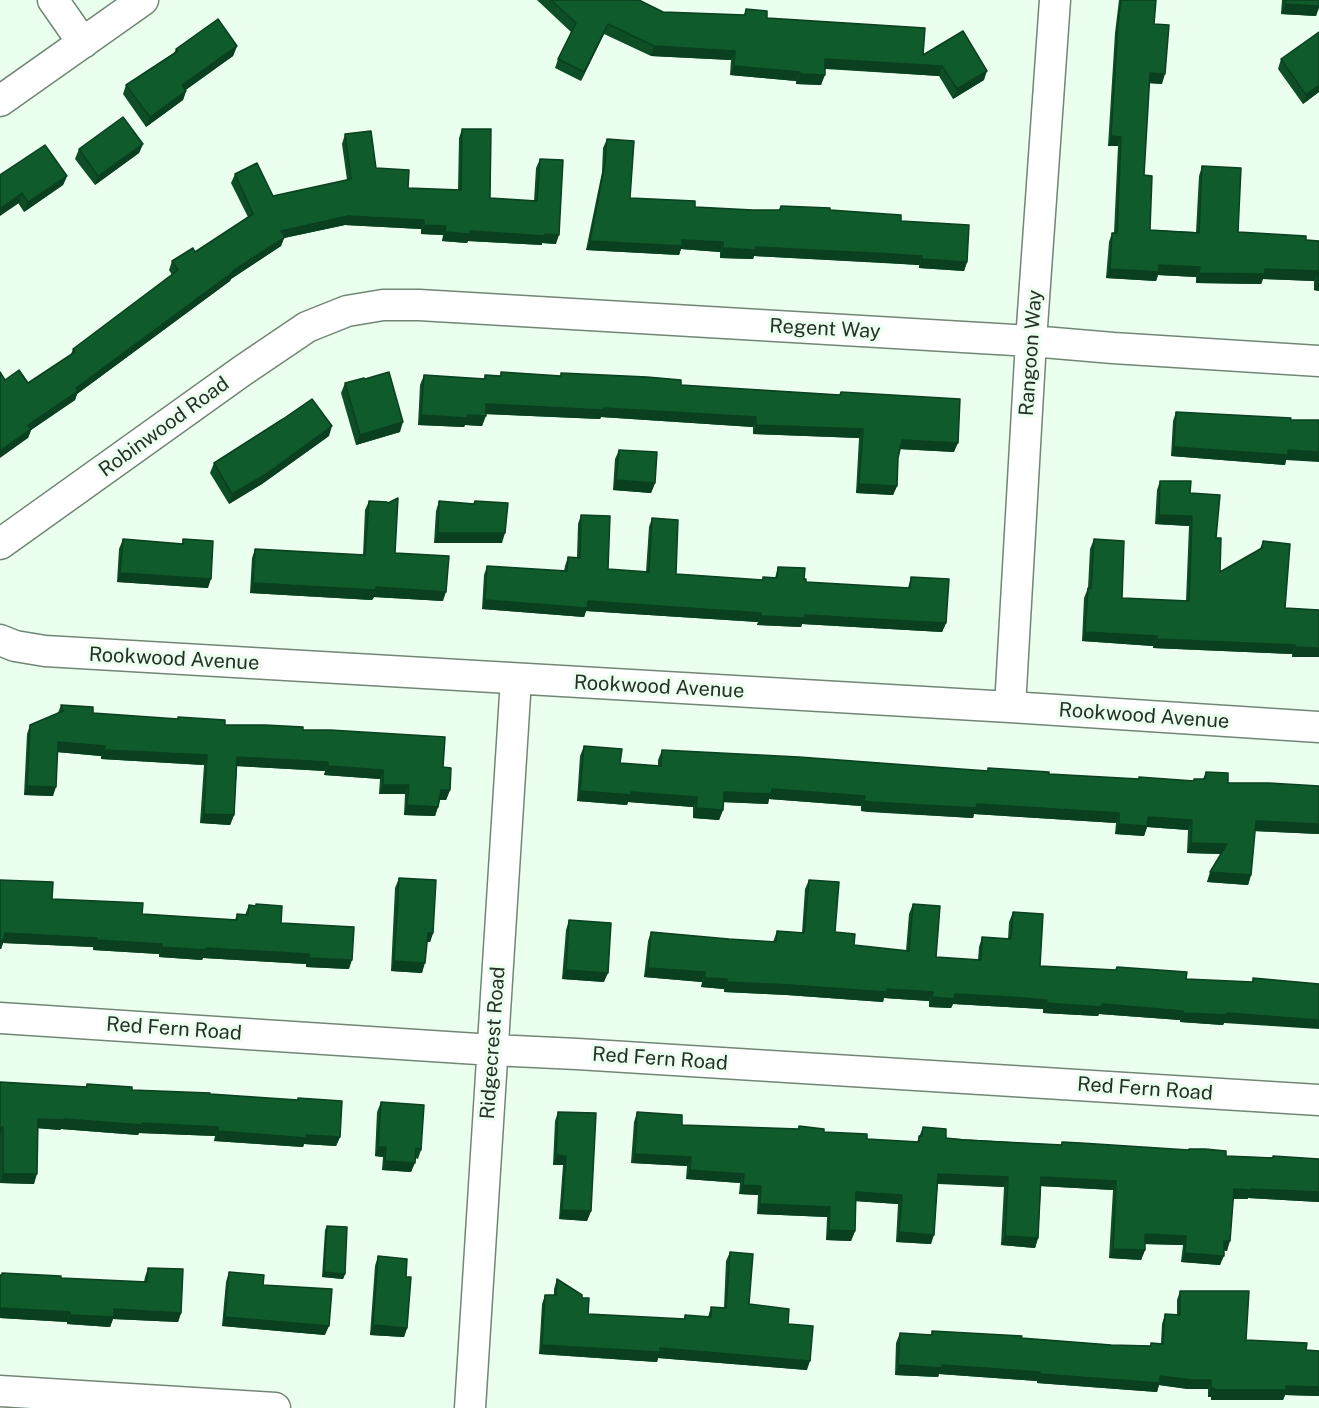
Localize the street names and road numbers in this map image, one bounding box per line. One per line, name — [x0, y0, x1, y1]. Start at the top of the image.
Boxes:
street label: Rangoon Way — [1015, 289, 1047, 417]
street label: Regent Way — [769, 314, 881, 344]
street label: Robinwood Road — [94, 372, 234, 482]
street label: Rookwood Avenue — [88, 643, 260, 675]
street label: Rookwood Avenue — [573, 671, 745, 703]
street label: Rookwood Avenue — [1058, 698, 1230, 734]
street label: Ridgecrest Road — [476, 966, 510, 1120]
street label: Red Fern Road — [105, 1012, 243, 1046]
street label: Red Fern Road — [591, 1042, 729, 1076]
street label: Red Fern Road — [1076, 1072, 1214, 1106]

